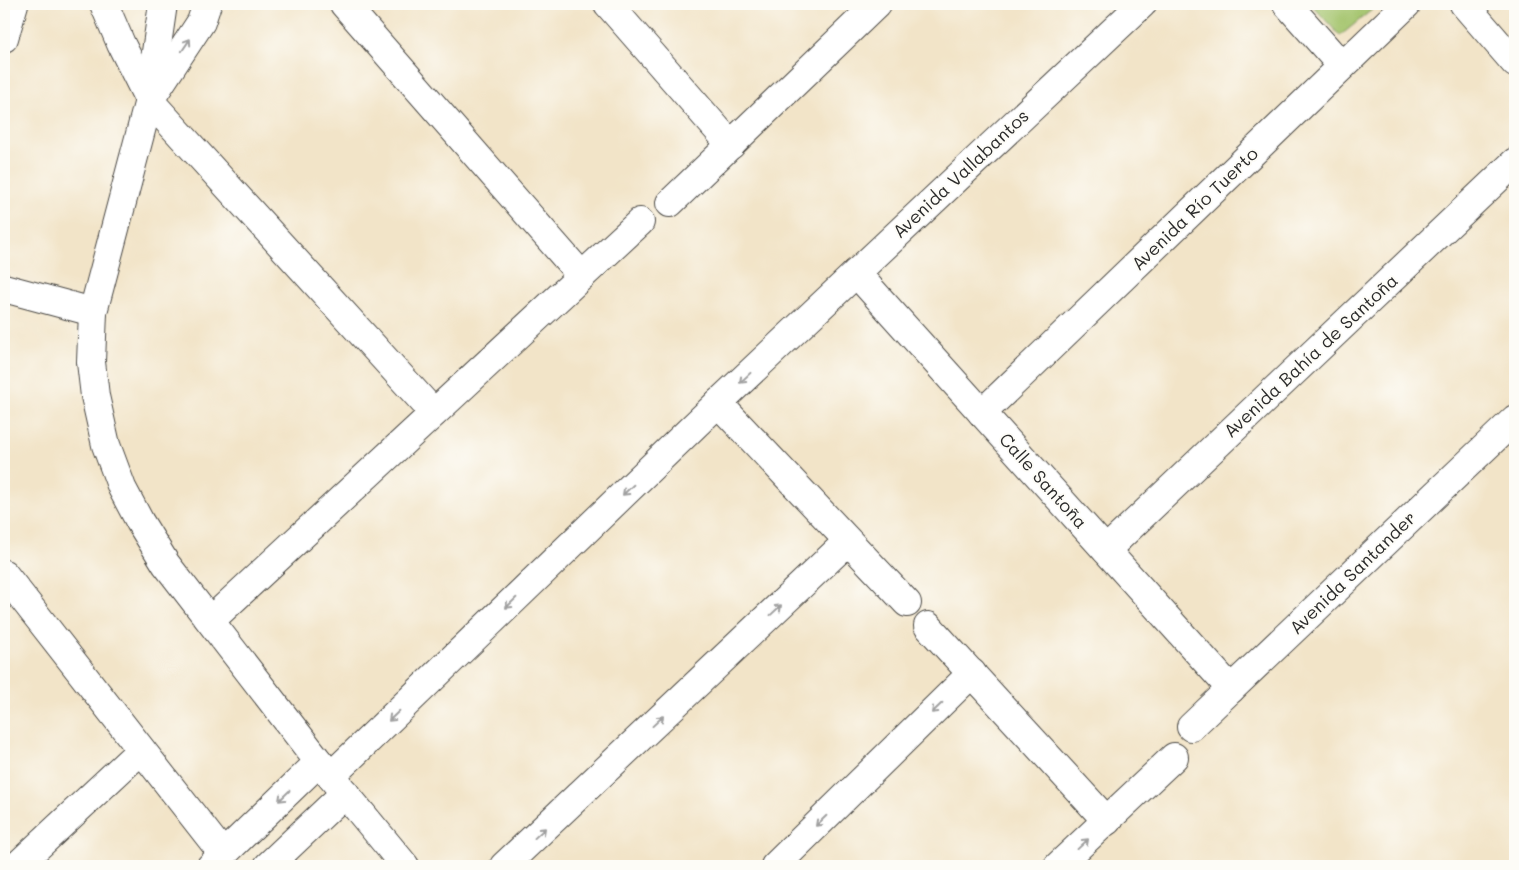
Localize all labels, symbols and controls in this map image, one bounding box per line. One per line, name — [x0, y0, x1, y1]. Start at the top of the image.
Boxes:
one-way arrow — [181, 38, 191, 52]
street label: Avenida Vallabantos — [887, 104, 1034, 243]
street label: Avenida Río Tuerto — [1126, 141, 1263, 275]
street label: Avenida Bahía de Santoña — [1218, 268, 1403, 442]
one-way arrow — [739, 372, 751, 384]
street label: Calle Santoña — [994, 427, 1093, 533]
one-way arrow — [621, 484, 634, 496]
street label: Avenida Santander — [1284, 506, 1421, 639]
one-way arrow — [504, 597, 517, 609]
one-way arrow — [769, 604, 781, 616]
one-way arrow — [931, 701, 943, 714]
one-way arrow — [387, 710, 400, 722]
one-way arrow — [651, 715, 664, 727]
one-way arrow — [278, 790, 291, 802]
one-way arrow — [815, 815, 827, 827]
one-way arrow — [533, 827, 546, 839]
one-way arrow — [1076, 838, 1089, 850]

